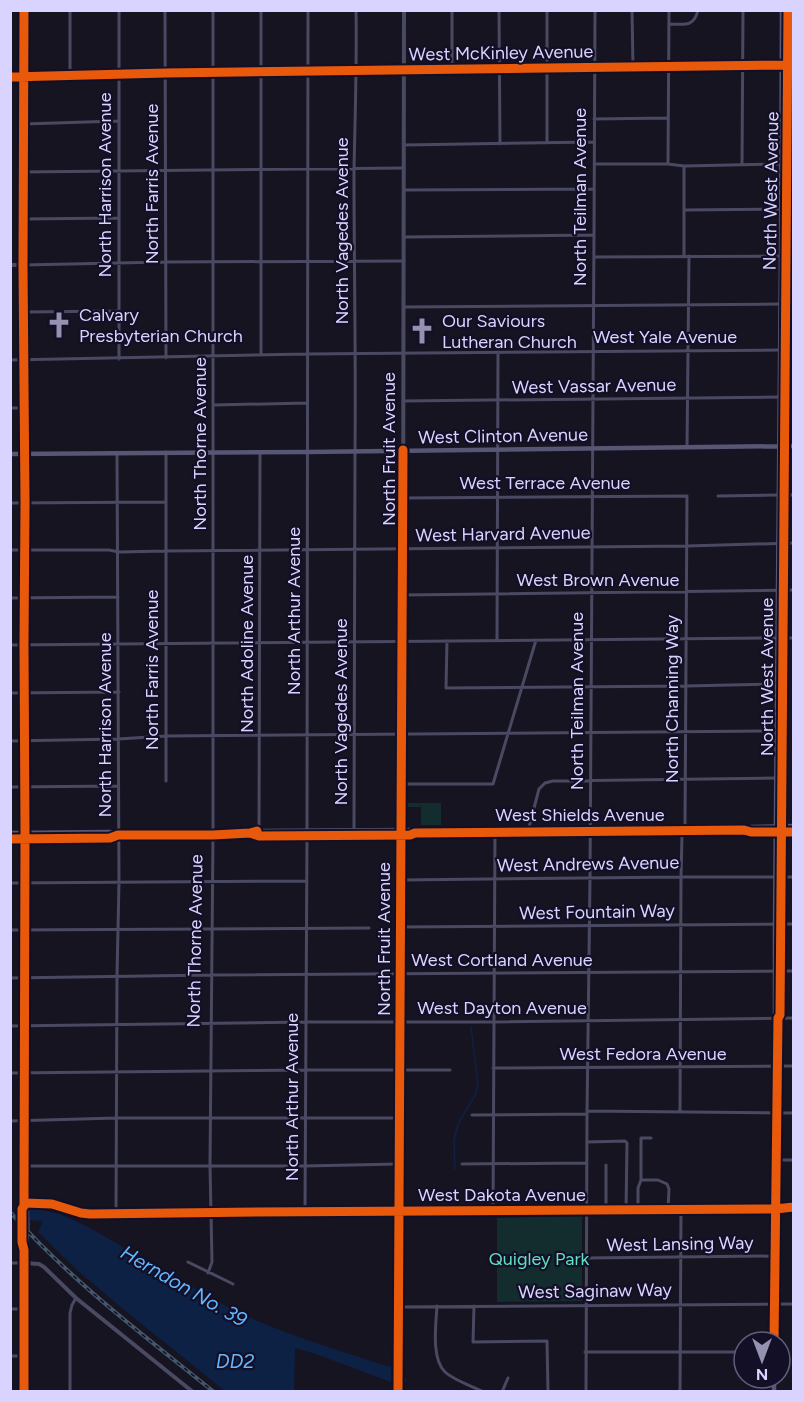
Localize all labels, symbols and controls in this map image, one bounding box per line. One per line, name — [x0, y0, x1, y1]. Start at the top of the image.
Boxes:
street label: West McKinley Avenue — [409, 40, 594, 66]
street label: North Harrison Avenue — [94, 92, 116, 277]
street label: North Farris Avenue — [141, 104, 163, 264]
street label: North Teilman Avenue — [569, 108, 591, 286]
street label: North West Avenue — [759, 111, 783, 271]
street label: North Vagedes Avenue — [331, 137, 353, 325]
place label: Calvary Presbyterian Church — [79, 304, 243, 347]
church icon: Calvary Presbyterian Church — [44, 310, 74, 340]
place label: Our Saviours Lutheran Church — [442, 310, 577, 353]
church icon: Our Saviours Lutheran Church — [407, 316, 437, 346]
street label: West Yale Avenue — [593, 326, 737, 348]
street label: North Thorne Avenue — [189, 357, 211, 531]
street label: North Fruit Avenue — [378, 372, 400, 526]
street label: West Vassar Avenue — [512, 374, 676, 398]
street label: West Clinton Avenue — [418, 424, 588, 448]
street label: West Terrace Avenue — [460, 472, 631, 494]
street label: West Harvard Avenue — [415, 521, 591, 547]
street label: North Arthur Avenue — [283, 527, 305, 695]
street label: North Adoline Avenue — [236, 555, 258, 733]
street label: West Brown Avenue — [517, 569, 680, 591]
street label: North Farris Avenue — [141, 590, 163, 750]
street label: North West Avenue — [756, 598, 778, 756]
street label: North Teilman Avenue — [566, 612, 588, 790]
street label: North Channing Way — [661, 614, 683, 783]
street label: North Vagedes Avenue — [330, 618, 352, 806]
street label: North Harrison Avenue — [94, 632, 116, 817]
street label: West Shields Avenue — [495, 804, 665, 826]
street label: West Andrews Avenue — [497, 851, 679, 877]
street label: North Thorne Avenue — [182, 854, 208, 1028]
street label: North Fruit Avenue — [373, 862, 395, 1016]
street label: West Fountain Way — [519, 900, 676, 924]
street label: West Cortland Avenue — [411, 949, 593, 971]
street label: West Dayton Avenue — [417, 997, 587, 1019]
street label: North Arthur Avenue — [281, 1013, 303, 1181]
street label: West Fedora Avenue — [559, 1043, 727, 1065]
street label: West Dakota Avenue — [418, 1184, 586, 1206]
street label: West Lansing Way — [606, 1232, 754, 1256]
water label: Herndon No. 39 — [117, 1240, 252, 1332]
park label: Quigley Park — [489, 1248, 590, 1270]
street label: West Saginaw Way — [518, 1279, 673, 1303]
north arrow — [732, 1330, 792, 1390]
water label: DD2 — [216, 1349, 254, 1373]
text: N — [756, 1365, 768, 1384]

